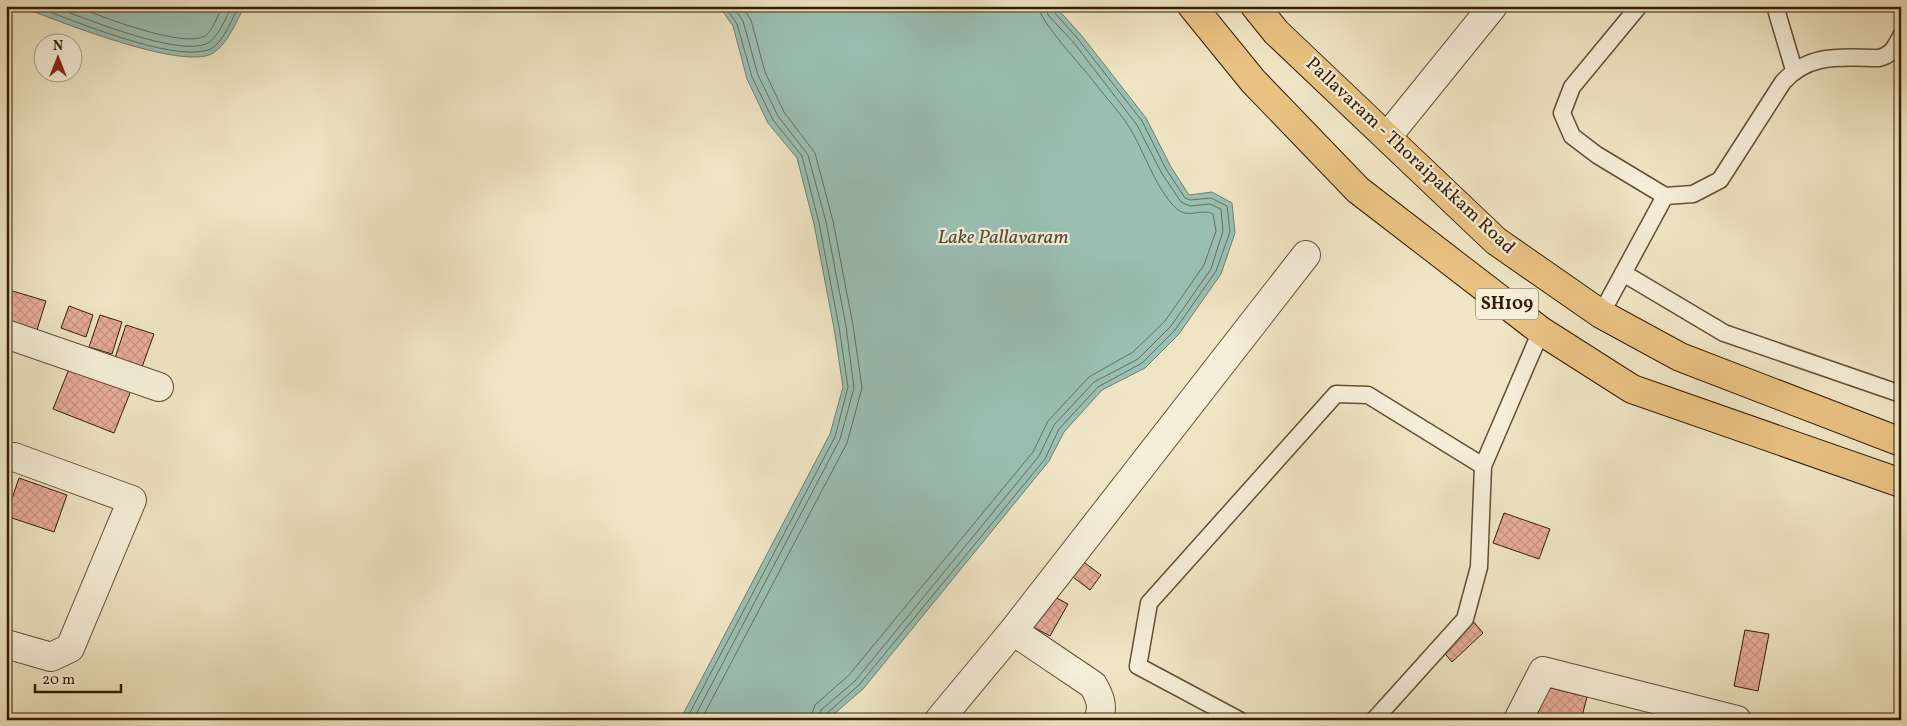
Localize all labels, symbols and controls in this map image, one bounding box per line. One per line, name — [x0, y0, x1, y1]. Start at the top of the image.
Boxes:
north arrow — [32, 32, 82, 82]
text: N — [53, 37, 63, 56]
street label: Pallavaram - Thoraipakkam Road — [1299, 52, 1521, 260]
water label: Lake Pallavaram — [937, 224, 1069, 252]
road number: SH109 — [1476, 288, 1538, 320]
scale bar — [35, 661, 121, 693]
text: 20 m — [42, 670, 75, 691]

